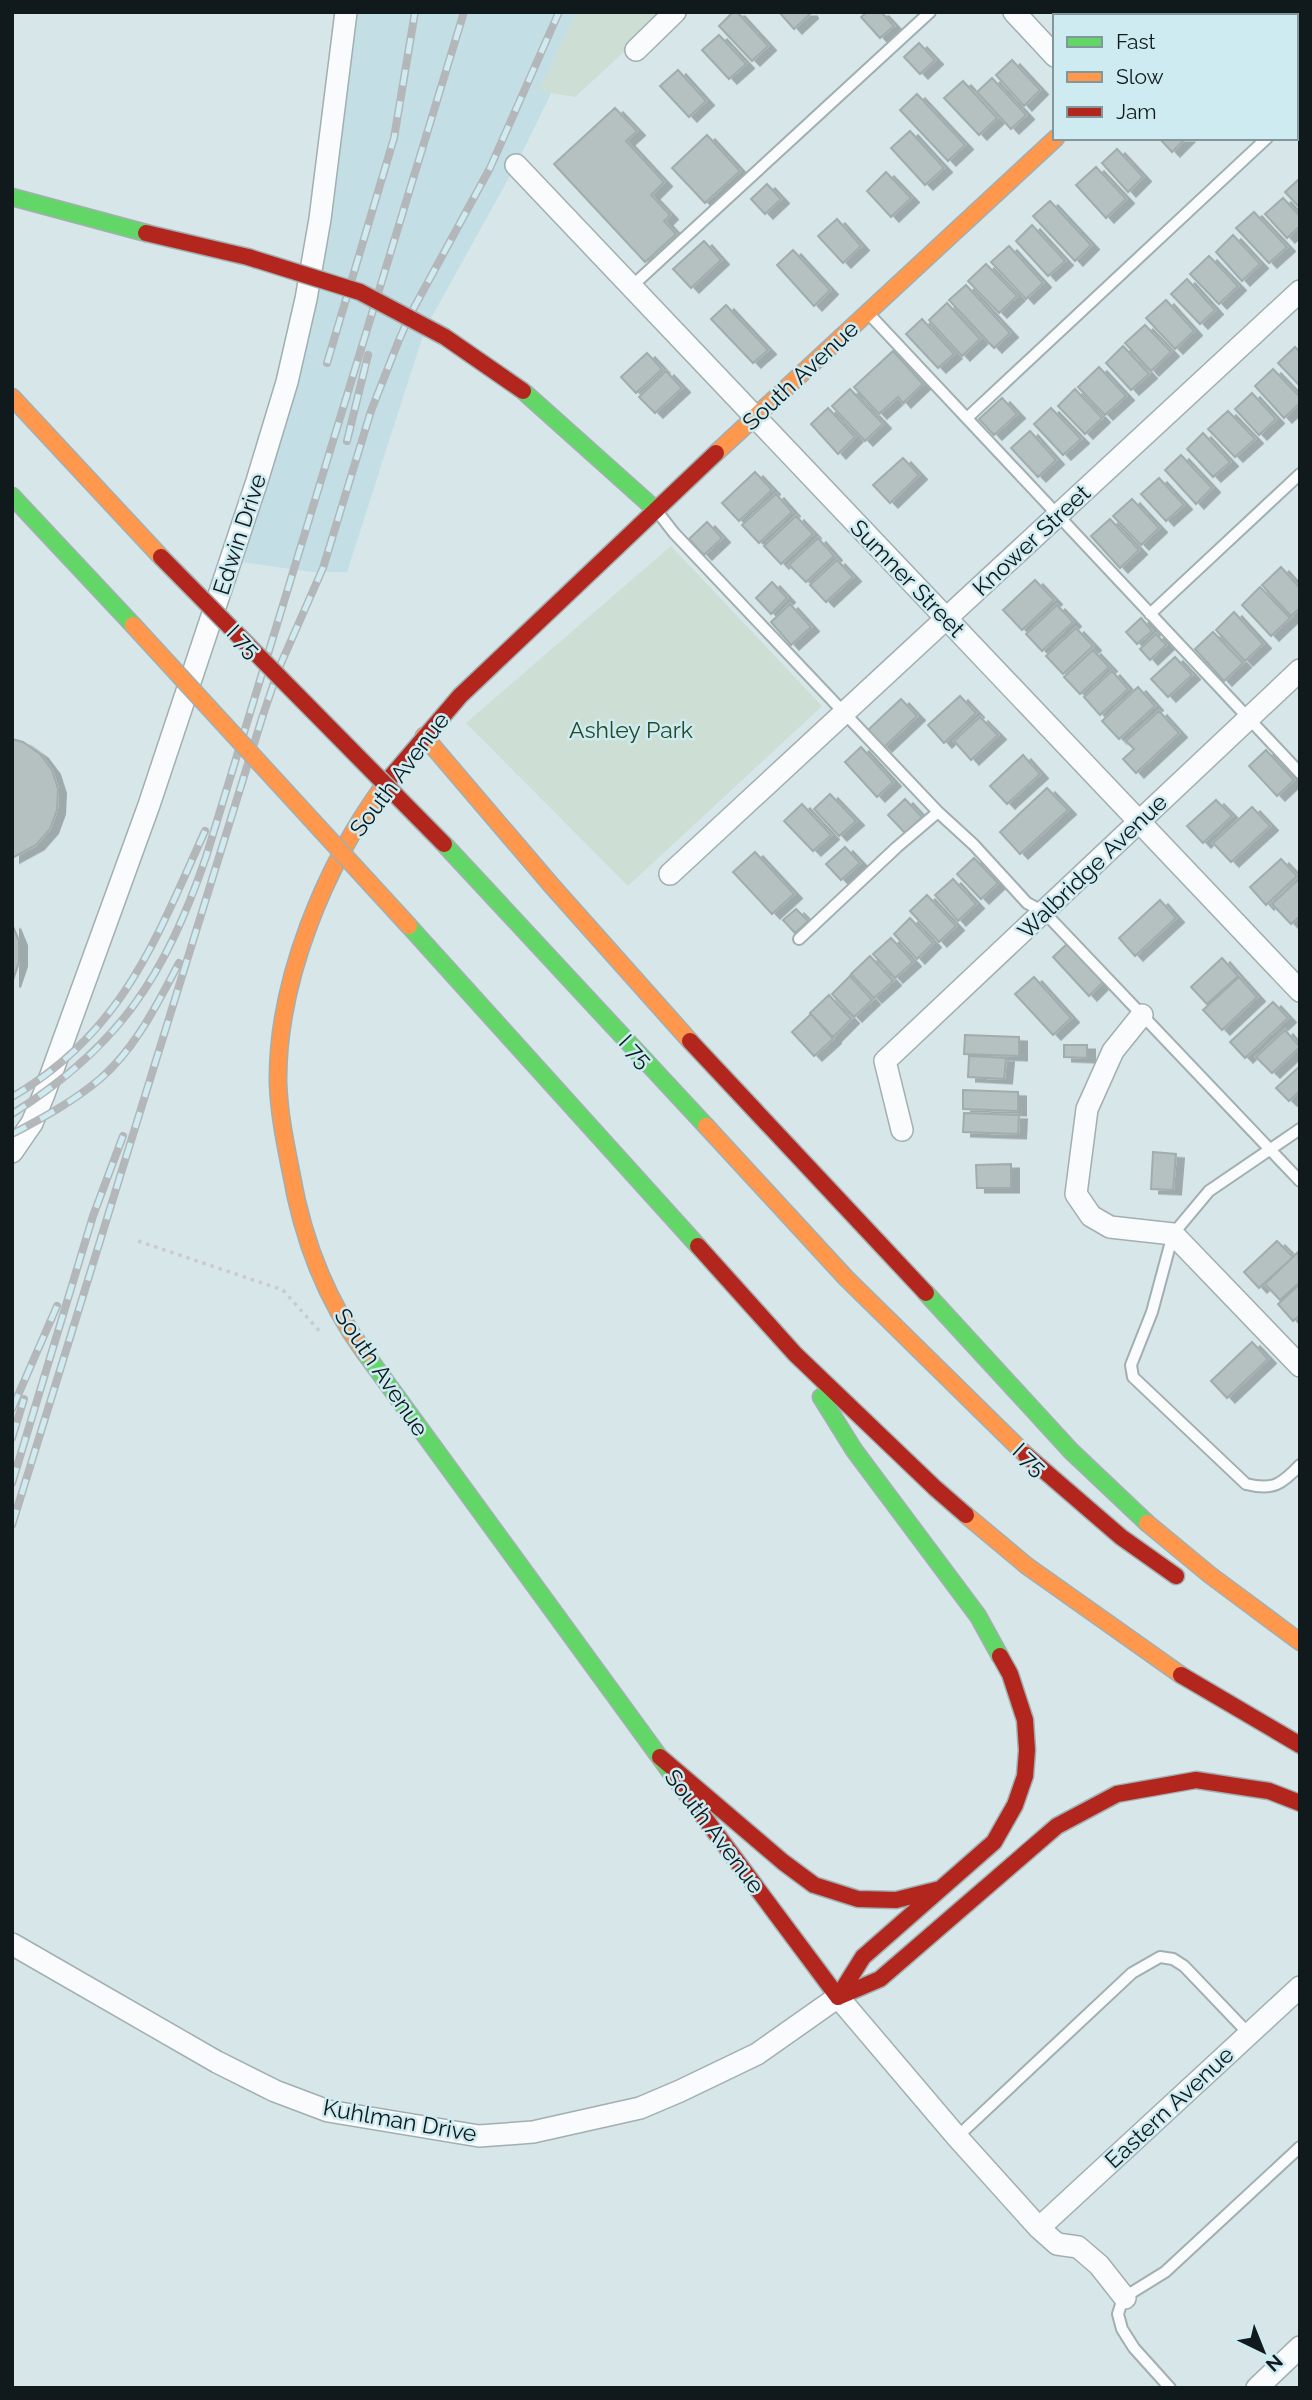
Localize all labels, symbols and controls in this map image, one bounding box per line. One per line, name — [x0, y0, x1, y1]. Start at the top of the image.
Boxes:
legend — [1053, 14, 1298, 140]
text: Fast — [1116, 29, 1156, 54]
text: Slow — [1116, 64, 1164, 89]
text: Jam — [1116, 99, 1157, 124]
street label: South Avenue — [737, 315, 863, 435]
street label: Edwin Drive — [207, 470, 271, 598]
street label: Knower Street — [967, 479, 1095, 601]
street label: Sumner Street — [845, 514, 971, 643]
street label: I 75 — [222, 619, 266, 663]
street label: South Avenue — [344, 707, 454, 841]
park label: Ashley Park — [569, 716, 693, 743]
street label: Walbridge Avenue — [1012, 788, 1172, 944]
street label: I 75 — [614, 1029, 658, 1073]
street label: South Avenue — [329, 1303, 435, 1441]
street label: I 75 — [1008, 1437, 1052, 1481]
street label: South Avenue — [660, 1764, 770, 1898]
street label: Eastern Avenue — [1099, 2041, 1239, 2173]
street label: Kuhlman Drive — [321, 2093, 479, 2147]
north arrow — [1228, 2316, 1298, 2386]
text: N — [1262, 2350, 1287, 2376]

